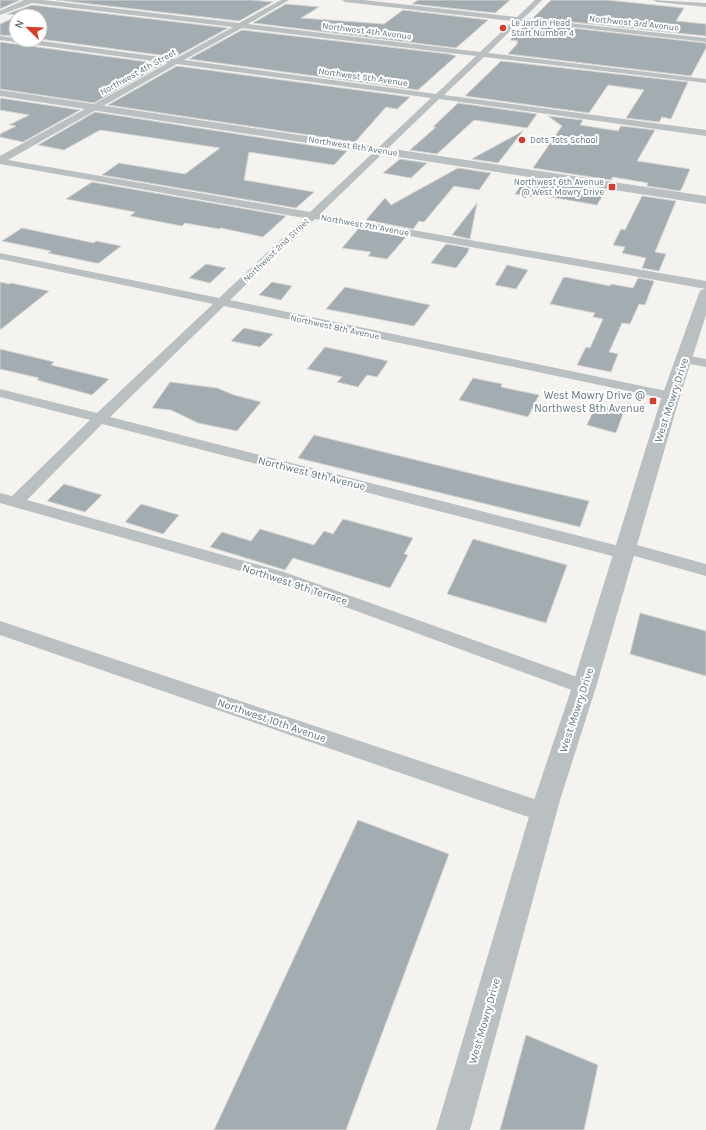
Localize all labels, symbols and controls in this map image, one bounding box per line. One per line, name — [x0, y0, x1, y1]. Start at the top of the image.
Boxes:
north arrow — [8, 8, 48, 48]
street label: Northwest 3rd Avenue — [589, 13, 680, 33]
text: N — [12, 18, 27, 30]
place label: Le Jardin Head Start Number 4 — [511, 18, 574, 38]
street label: Northwest 4th Avenue — [322, 21, 413, 42]
marker: Le Jardin Head Start Number 4 — [498, 23, 508, 33]
street label: Northwest 4th Street — [98, 47, 178, 97]
street label: Northwest 5th Avenue — [318, 66, 409, 88]
street label: Northwest 6th Avenue — [308, 134, 399, 158]
marker: Dots Tots School — [517, 135, 527, 145]
place label: Dots Tots School — [530, 135, 598, 145]
place label: Northwest 6th Avenue @ West Mowry Drive — [514, 177, 604, 198]
marker: Northwest 6th Avenue @ West Mowry Drive — [607, 182, 617, 192]
street label: Northwest 7th Avenue — [320, 212, 410, 238]
street label: Northwest 2nd Street — [241, 216, 311, 284]
street label: Northwest 8th Avenue — [290, 313, 381, 341]
street label: West Mowry Drive — [652, 356, 691, 444]
place label: West Mowry Drive @ Northwest 8th Avenue — [534, 389, 645, 415]
marker: West Mowry Drive @ Northwest 8th Avenue — [648, 396, 658, 406]
street label: Northwest 9th Avenue — [257, 454, 367, 493]
street label: Northwest 9th Terrace — [241, 561, 349, 608]
street label: West Mowry Drive — [557, 666, 596, 754]
street label: Northwest 10th Avenue — [216, 696, 328, 745]
street label: West Mowry Drive — [466, 977, 503, 1065]

